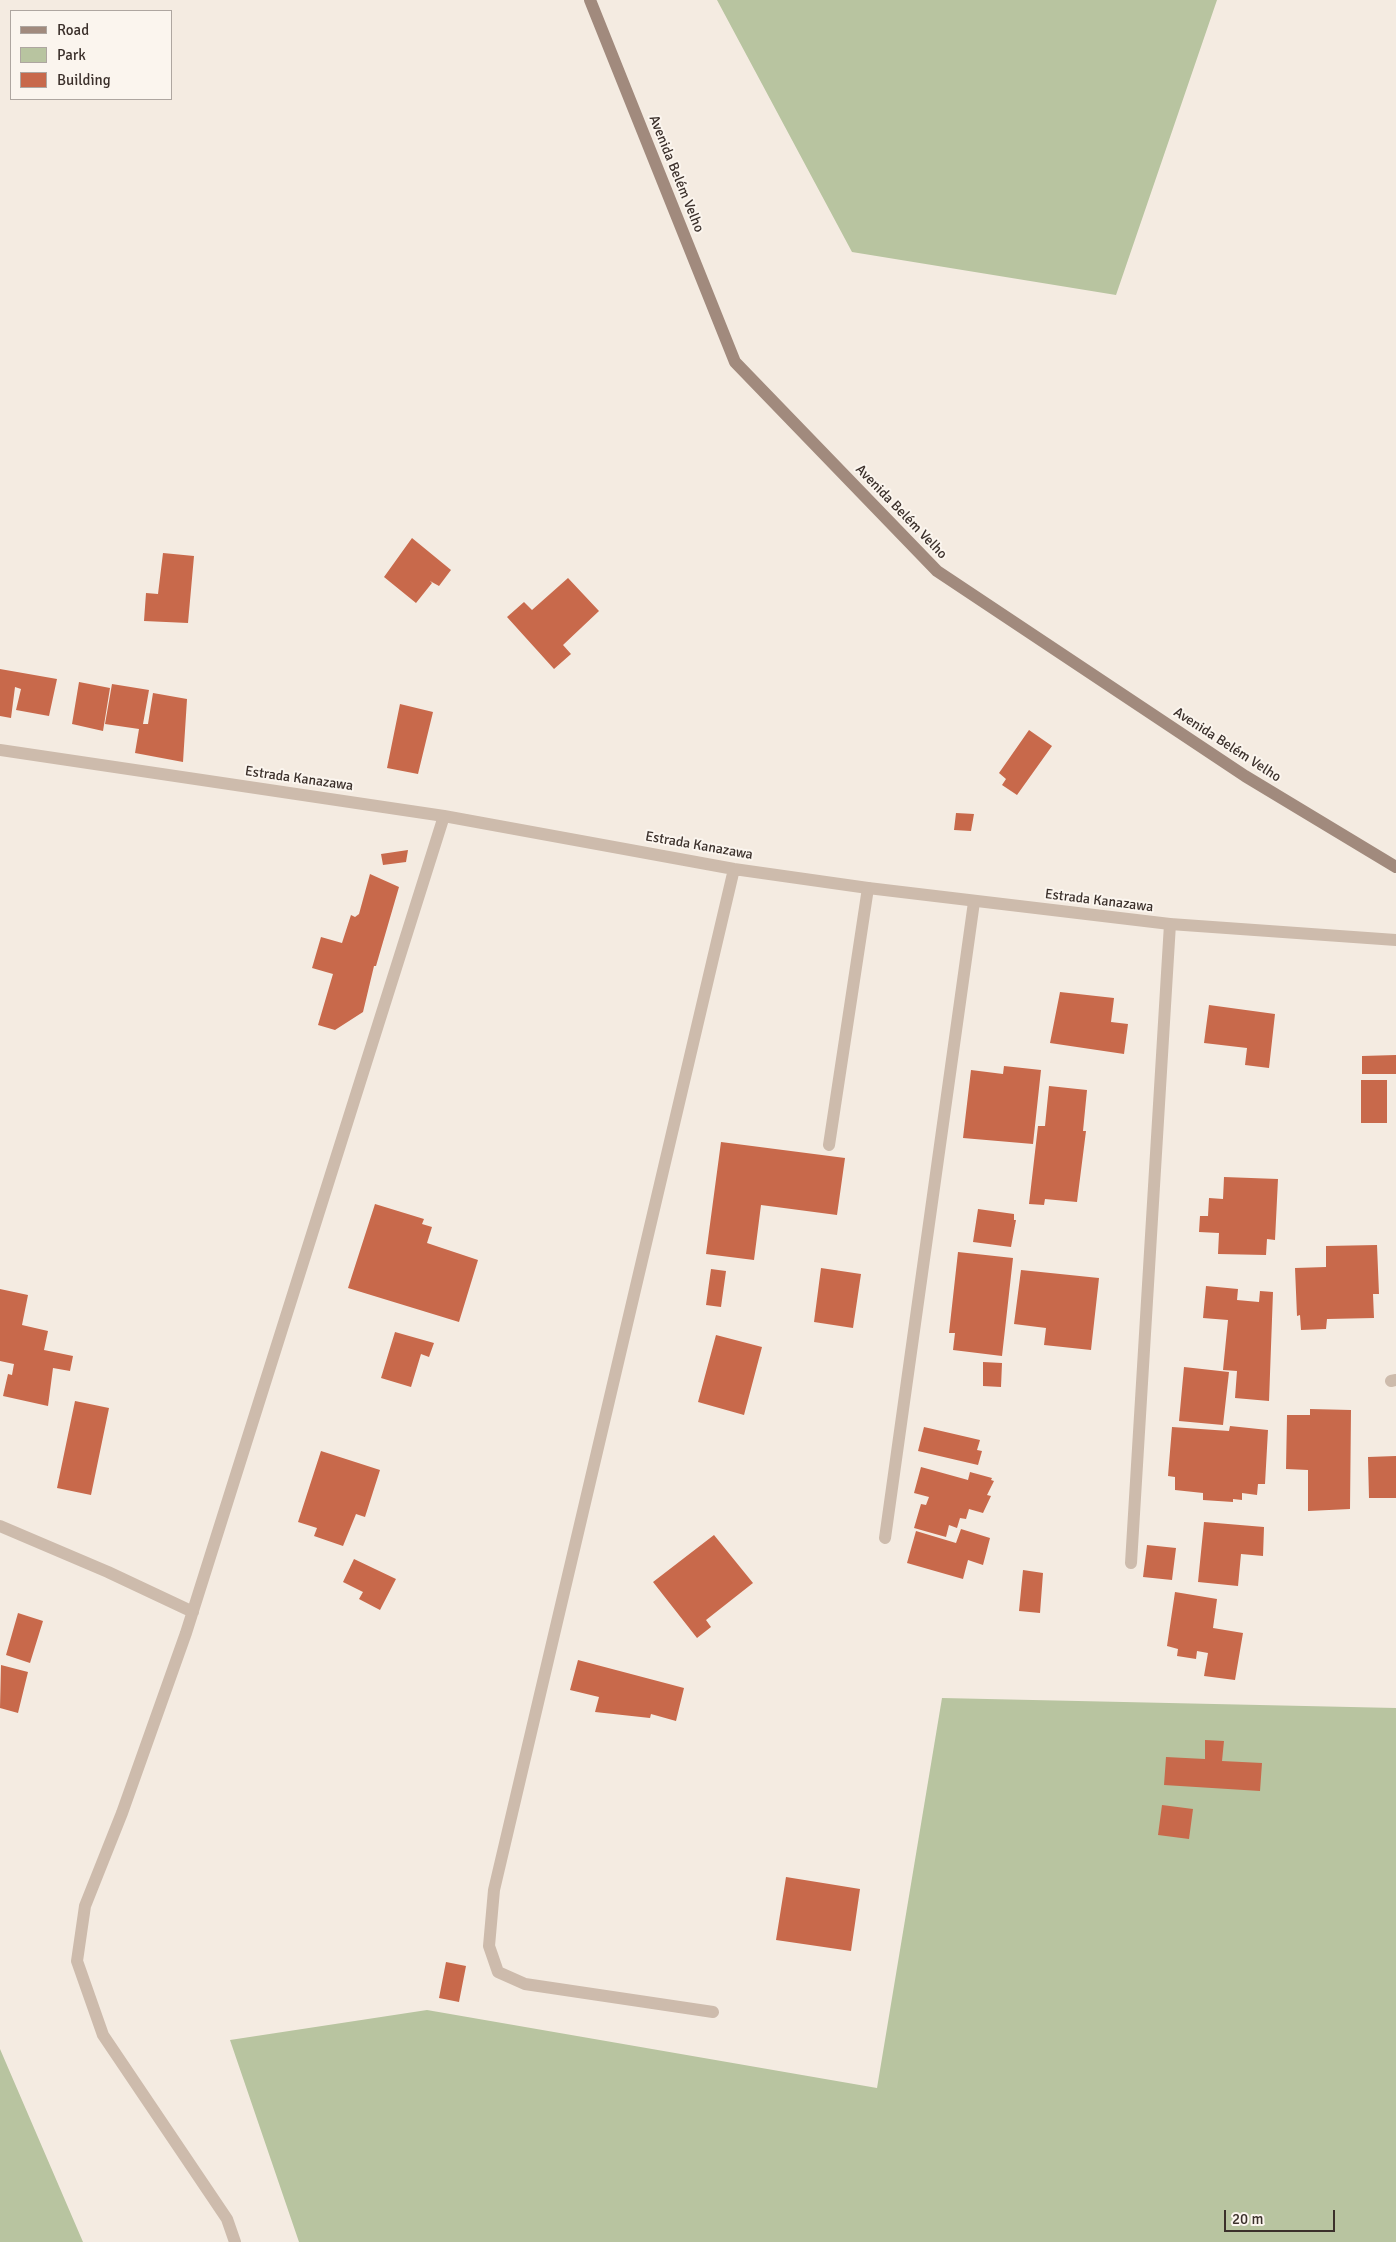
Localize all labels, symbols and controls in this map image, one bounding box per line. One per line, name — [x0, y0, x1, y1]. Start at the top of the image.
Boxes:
legend — [10, 10, 172, 100]
text: Road — [57, 21, 89, 39]
text: Park — [57, 46, 86, 64]
text: Building — [57, 71, 111, 89]
street label: Avenida Belém Velho — [645, 113, 707, 235]
street label: Avenida Belém Velho — [852, 461, 950, 563]
street label: Avenida Belém Velho — [1170, 704, 1284, 786]
street label: Estrada Kanazawa — [244, 763, 354, 795]
street label: Estrada Kanazawa — [644, 828, 754, 864]
street label: Estrada Kanazawa — [1044, 886, 1154, 916]
scale bar — [1226, 2200, 1337, 2232]
text: 20 m — [1232, 2210, 1263, 2228]

